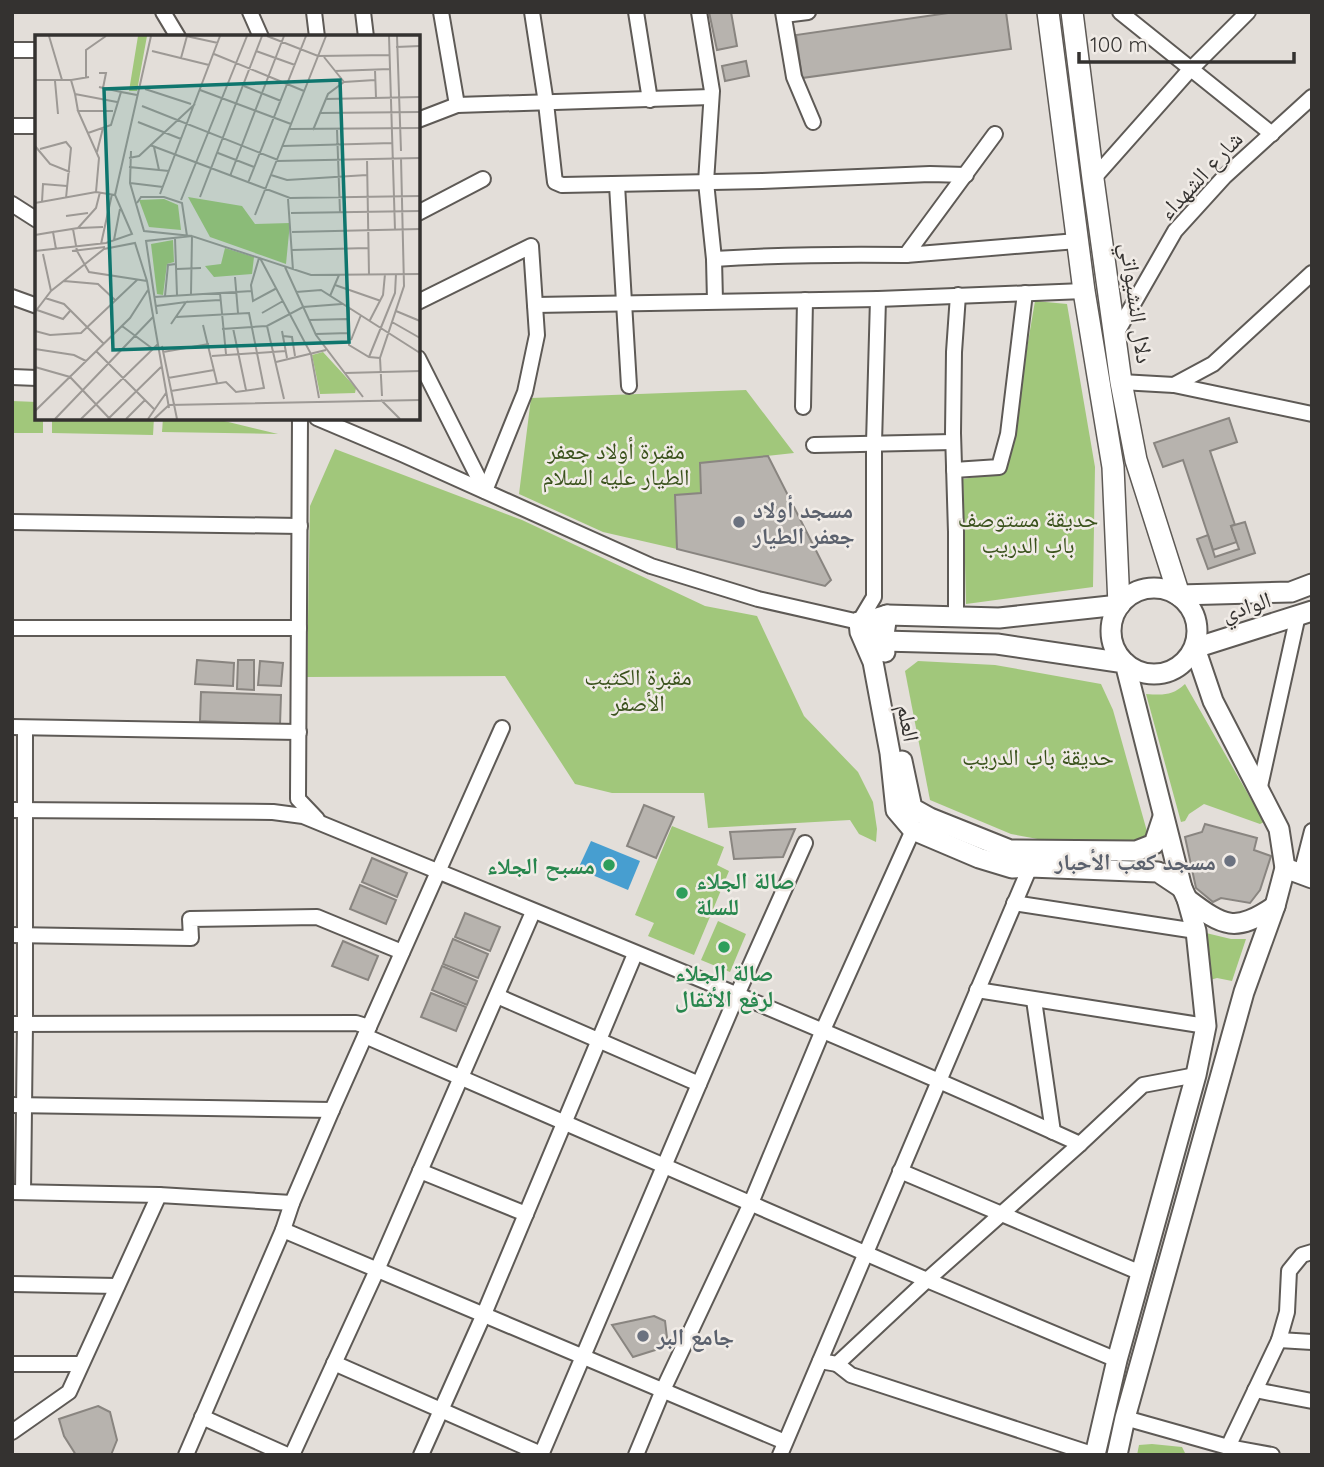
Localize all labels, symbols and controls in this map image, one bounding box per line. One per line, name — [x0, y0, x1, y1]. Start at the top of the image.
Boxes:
scale bar — [1079, 21, 1294, 65]
text: 100 m — [1090, 31, 1148, 57]
inset map — [35, 35, 420, 420]
street label: شارع الشهداء — [1152, 125, 1249, 226]
street label: دلال النشيواتي — [1109, 241, 1160, 366]
park label: مقبرة أولاد جعفر الطيار عليه السلام — [542, 436, 690, 493]
place label: مسجد أولاد جعفر الطيار — [752, 494, 855, 550]
park label: حديقة مستوصف باب الدريب — [958, 504, 1098, 559]
marker: مسجد أولاد جعفر الطيار — [731, 514, 747, 530]
street label: الوادي — [1218, 584, 1276, 632]
park label: مقبرة الكثيب الأصفر — [584, 662, 692, 717]
street label: العلم — [889, 702, 927, 744]
park label: حديقة باب الدريب — [962, 742, 1114, 771]
place label: مسجد كعب الأحبار — [1054, 847, 1216, 876]
place label: مسبح الجلاء — [487, 851, 595, 881]
marker: مسجد كعب الأحبار — [1222, 853, 1238, 869]
marker: مسبح الجلاء — [601, 857, 617, 873]
place label: صالة الجلاء للسلة — [696, 866, 795, 921]
marker: صالة الجلاء للسلة — [674, 885, 690, 901]
marker: صالة الجلاء لرفع الأثقال — [716, 939, 732, 955]
place label: صالة الجلاء لرفع الأثقال — [675, 958, 773, 1014]
place label: جامع البر — [656, 1322, 734, 1352]
marker: جامع البر — [635, 1328, 651, 1344]

